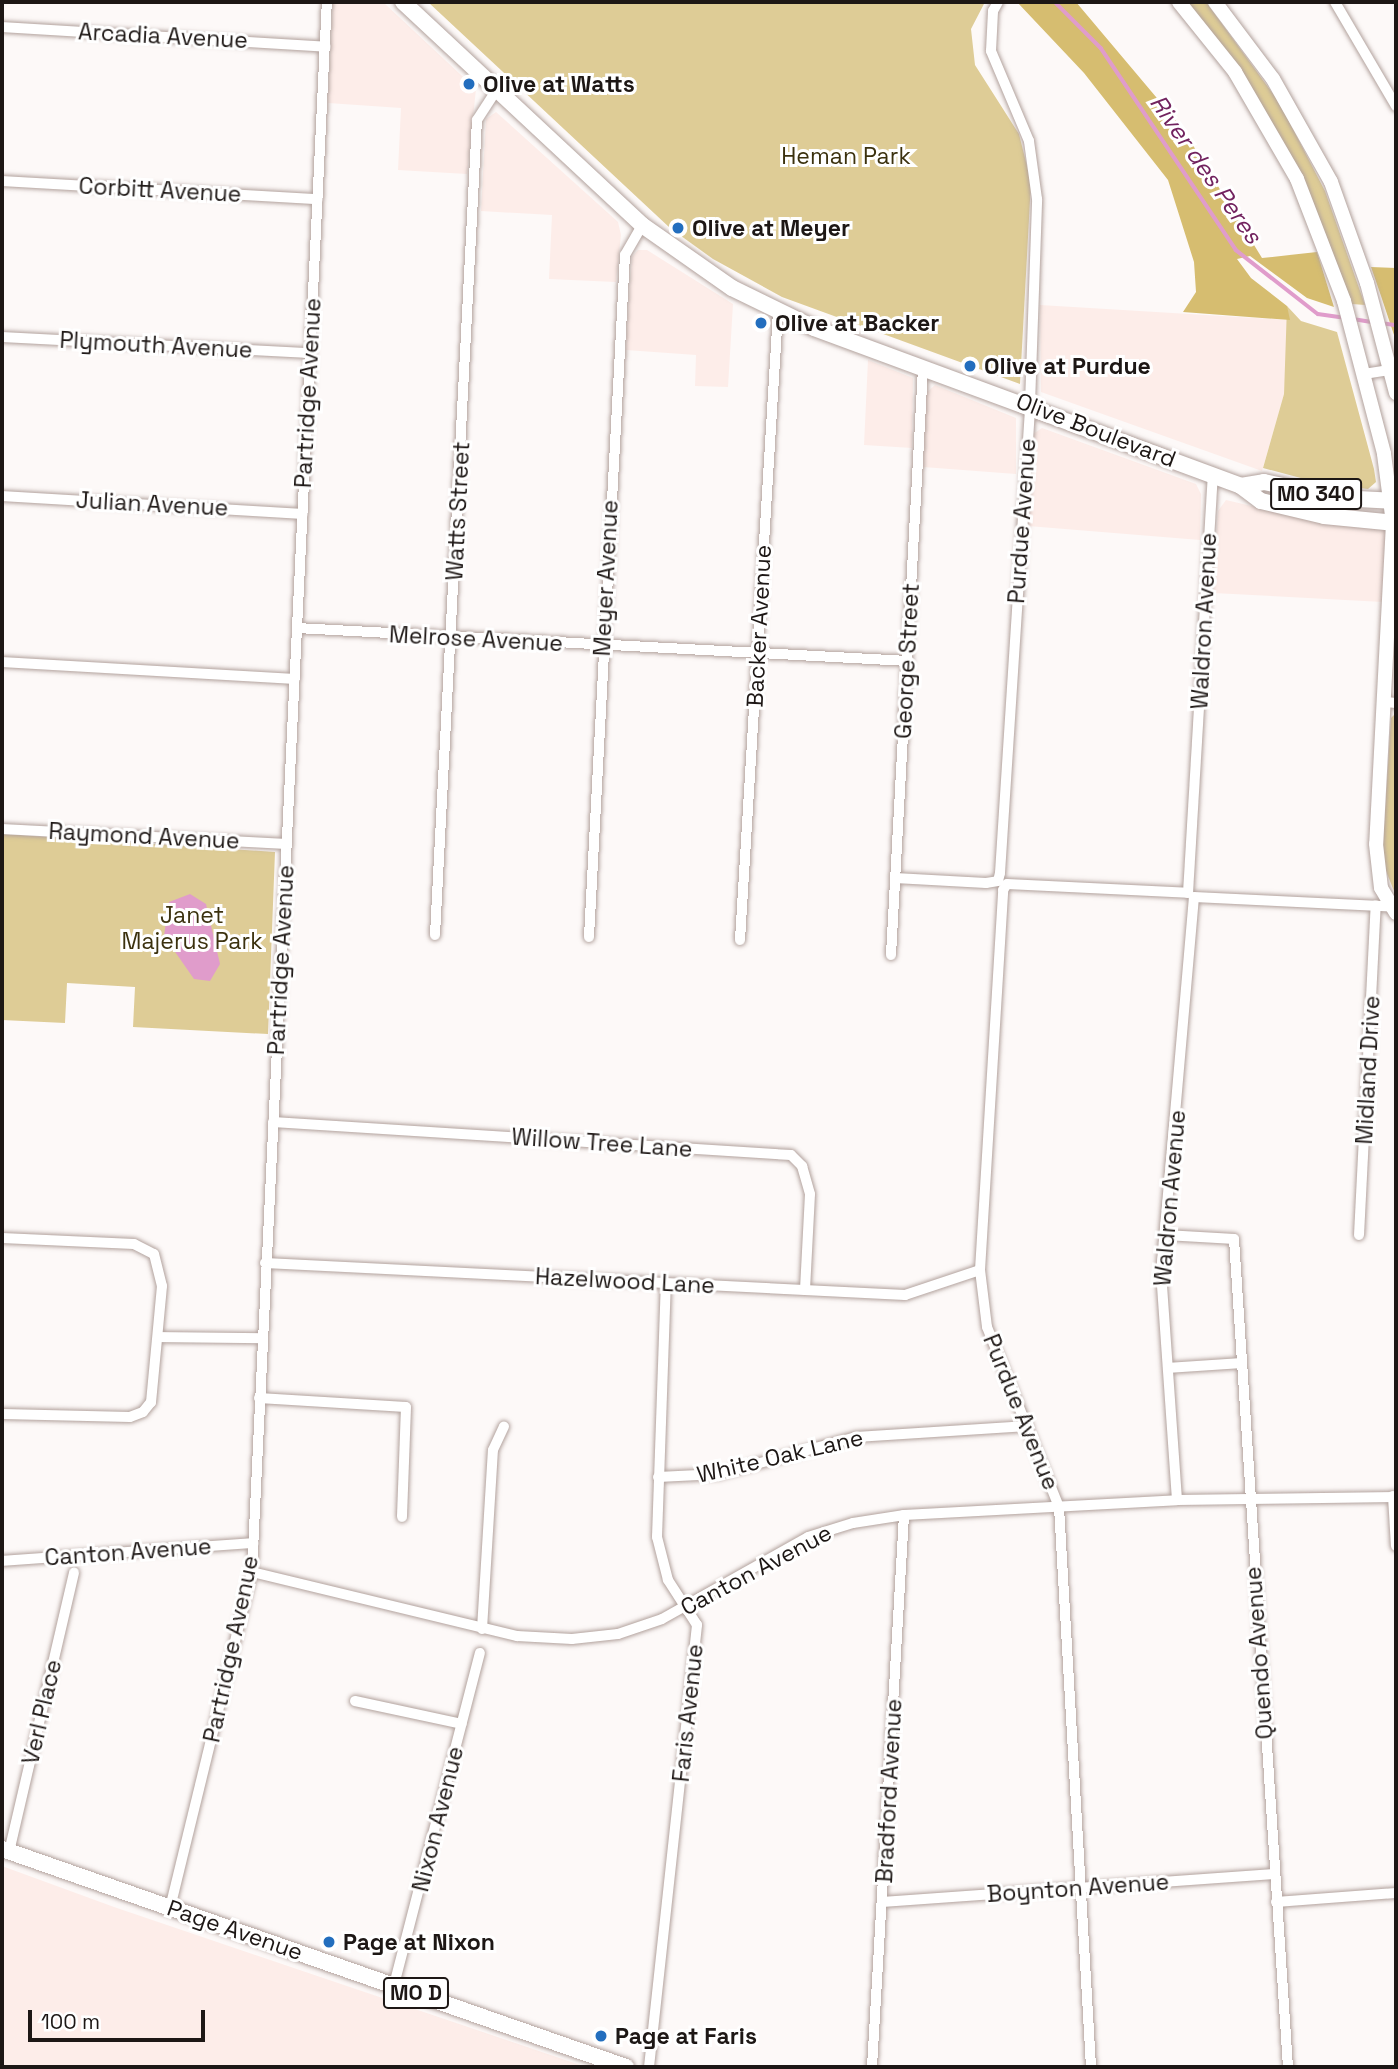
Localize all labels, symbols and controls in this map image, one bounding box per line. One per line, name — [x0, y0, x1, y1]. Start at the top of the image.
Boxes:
street label: Arcadia Avenue — [77, 18, 249, 54]
place label: Olive at Watts — [483, 70, 635, 98]
marker: Olive at Watts — [461, 76, 477, 92]
water label: River des Peres — [1144, 89, 1268, 249]
park label: Heman Park — [781, 142, 911, 170]
street label: Corbitt Avenue — [78, 172, 242, 208]
place label: Olive at Meyer — [692, 214, 850, 242]
marker: Olive at Meyer — [670, 220, 686, 236]
street label: Partridge Avenue — [289, 297, 327, 489]
place label: Olive at Backer — [775, 309, 939, 337]
marker: Olive at Backer — [753, 315, 769, 331]
street label: Plymouth Avenue — [59, 326, 253, 364]
place label: Olive at Purdue — [984, 352, 1151, 380]
marker: Olive at Purdue — [962, 358, 978, 374]
street label: Olive Boulevard — [1012, 387, 1180, 473]
street label: Purdue Avenue — [1002, 437, 1042, 605]
street label: Watts Street — [441, 441, 475, 581]
road number: MO 340 — [1269, 476, 1363, 512]
street label: Julian Avenue — [75, 486, 229, 522]
street label: Meyer Avenue — [588, 499, 624, 657]
street label: Waldron Avenue — [1186, 532, 1222, 710]
street label: Backer Avenue — [741, 544, 777, 708]
street label: George Street — [889, 582, 925, 740]
street label: Melrose Avenue — [388, 621, 564, 657]
street label: Raymond Avenue — [48, 817, 240, 855]
street label: Partridge Avenue — [262, 864, 300, 1056]
park label: Janet Majerus Park — [121, 901, 263, 955]
street label: Midland Drive — [1350, 995, 1386, 1145]
street label: Waldron Avenue — [1149, 1108, 1191, 1288]
street label: Willow Tree Lane — [510, 1123, 694, 1163]
street label: Hazelwood Lane — [534, 1263, 716, 1299]
street label: Purdue Avenue — [977, 1330, 1065, 1494]
street label: White Oak Lane — [694, 1423, 866, 1489]
street label: Canton Avenue — [676, 1519, 836, 1621]
street label: Canton Avenue — [44, 1532, 212, 1572]
street label: Partridge Avenue — [198, 1553, 264, 1745]
street label: Quendo Avenue — [1239, 1566, 1279, 1740]
street label: Faris Avenue — [667, 1642, 709, 1784]
street label: Verl Place — [17, 1657, 67, 1767]
street label: Bradford Avenue — [870, 1698, 908, 1884]
street label: Nixon Avenue — [407, 1743, 469, 1895]
street label: Boynton Avenue — [986, 1868, 1170, 1908]
street label: Page Avenue — [163, 1894, 307, 1966]
place label: Page at Nixon — [343, 1928, 495, 1956]
marker: Page at Nixon — [321, 1934, 337, 1950]
road number: MO D — [383, 1976, 449, 2010]
scale bar — [32, 1996, 208, 2040]
text: 100 m — [41, 2008, 100, 2035]
place label: Page at Faris — [615, 2022, 757, 2050]
marker: Page at Faris — [593, 2028, 609, 2044]

